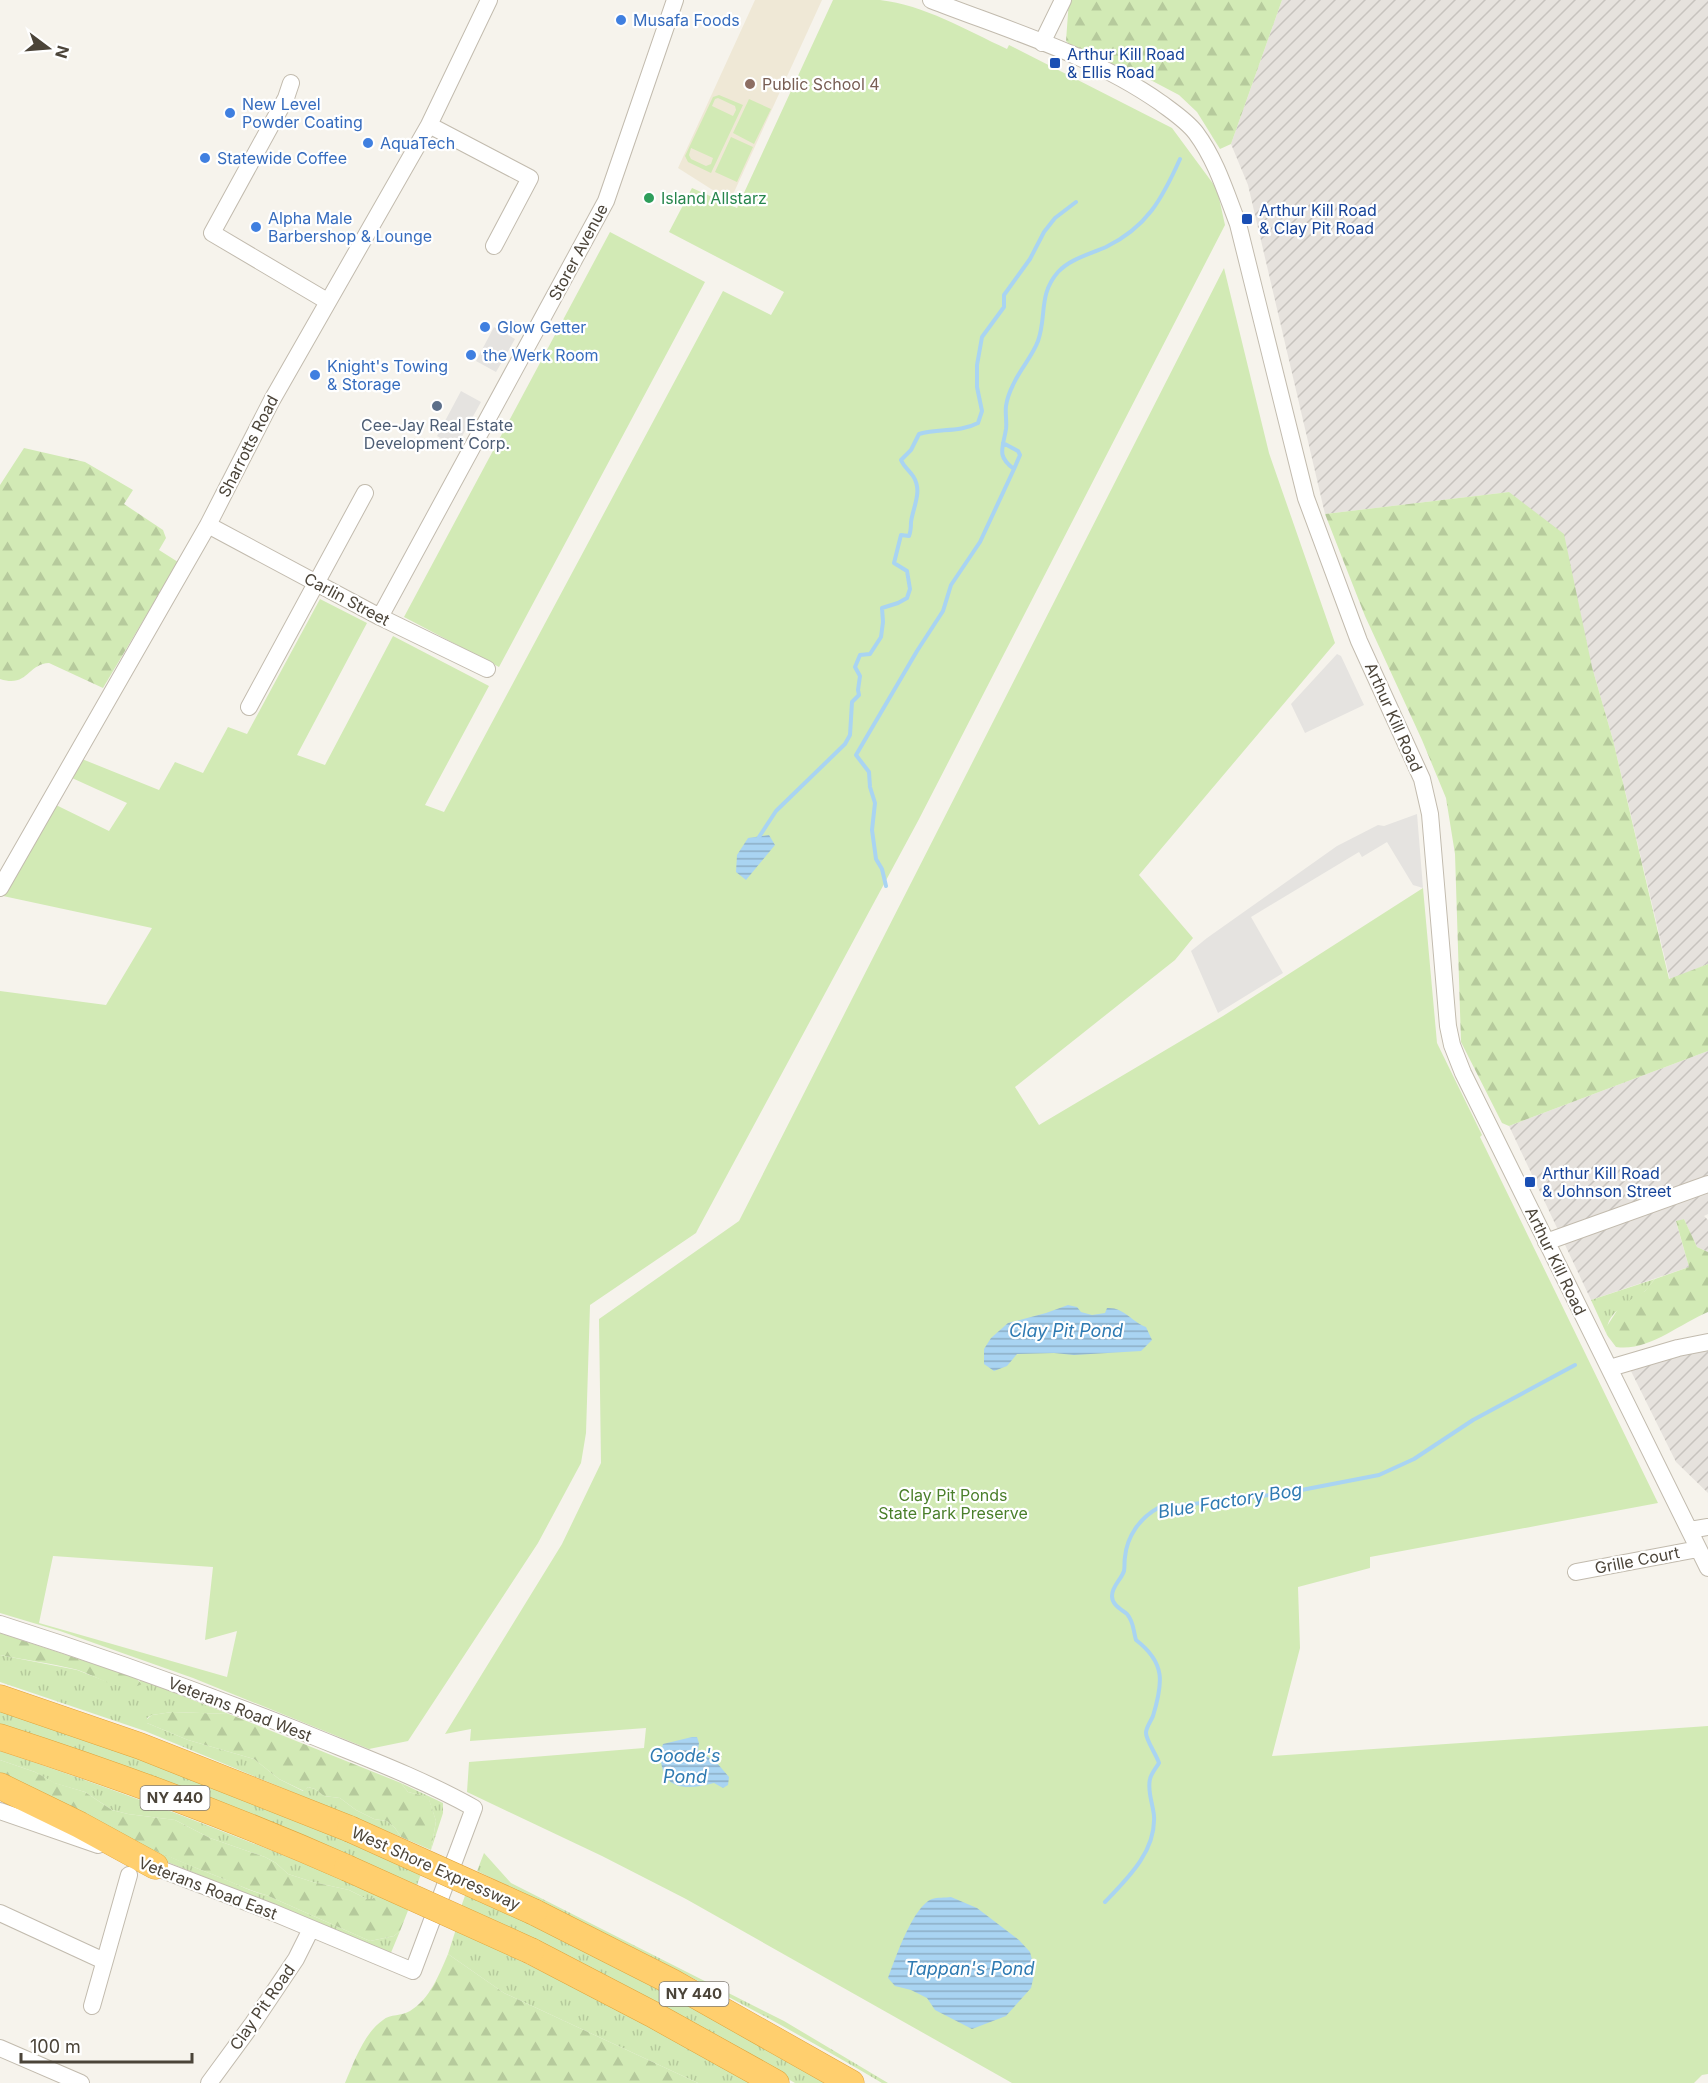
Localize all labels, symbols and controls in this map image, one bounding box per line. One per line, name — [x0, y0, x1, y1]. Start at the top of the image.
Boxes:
place label: Musafa Foods — [633, 10, 740, 30]
marker: Musafa Foods — [614, 13, 628, 27]
north arrow — [18, 18, 78, 78]
text: N — [51, 44, 74, 61]
place label: Arthur Kill Road & Ellis Road — [1067, 44, 1185, 82]
marker: Arthur Kill Road & Ellis Road — [1048, 56, 1062, 70]
place label: Public School 4 — [762, 74, 880, 94]
marker: Public School 4 — [743, 77, 757, 91]
place label: New Level Powder Coating — [242, 94, 363, 132]
marker: New Level Powder Coating — [223, 106, 237, 120]
place label: AquaTech — [380, 133, 455, 153]
marker: AquaTech — [361, 136, 375, 150]
place label: Statewide Coffee — [217, 148, 347, 168]
marker: Statewide Coffee — [198, 151, 212, 165]
place label: Island Allstarz — [661, 188, 767, 208]
marker: Island Allstarz — [642, 191, 656, 205]
street label: Storer Avenue — [544, 200, 612, 304]
place label: Arthur Kill Road & Clay Pit Road — [1259, 200, 1377, 238]
place label: Alpha Male Barbershop & Lounge — [268, 208, 432, 246]
marker: Arthur Kill Road & Clay Pit Road — [1240, 212, 1254, 226]
marker: Alpha Male Barbershop & Lounge — [249, 220, 263, 234]
place label: Glow Getter — [497, 317, 586, 337]
marker: Glow Getter — [478, 320, 492, 334]
place label: the Werk Room — [483, 345, 599, 365]
marker: the Werk Room — [464, 348, 478, 362]
place label: Knight's Towing & Storage — [327, 356, 448, 394]
marker: Knight's Towing & Storage — [308, 368, 322, 382]
street label: Sharrotts Road — [214, 392, 282, 500]
marker: Cee-Jay Real Estate Development Corp. — [430, 399, 444, 413]
place label: Cee-Jay Real Estate Development Corp. — [361, 415, 513, 453]
street label: Carlin Street — [301, 568, 393, 630]
street label: Arthur Kill Road — [1361, 659, 1427, 775]
place label: Arthur Kill Road & Johnson Street — [1542, 1163, 1672, 1201]
marker: Arthur Kill Road & Johnson Street — [1523, 1175, 1537, 1189]
street label: Arthur Kill Road — [1521, 1204, 1591, 1318]
water label: Clay Pit Pond — [1009, 1320, 1123, 1341]
water label: Blue Factory Bog — [1156, 1479, 1304, 1522]
park label: Clay Pit Ponds State Park Preserve — [878, 1485, 1028, 1523]
street label: Grille Court — [1593, 1542, 1681, 1578]
street label: Veterans Road West — [165, 1672, 315, 1746]
water label: Goode's Pond — [649, 1745, 721, 1787]
road number: NY 440 — [140, 1786, 210, 1810]
street label: West Shore Expressway — [349, 1822, 523, 1914]
street label: Veterans Road East — [136, 1852, 280, 1924]
water label: Tappan's Pond — [906, 1958, 1034, 1979]
street label: Clay Pit Road — [225, 1960, 299, 2054]
road number: NY 440 — [660, 1982, 728, 2006]
scale bar — [21, 2026, 192, 2064]
text: 100 m — [30, 2036, 81, 2057]

